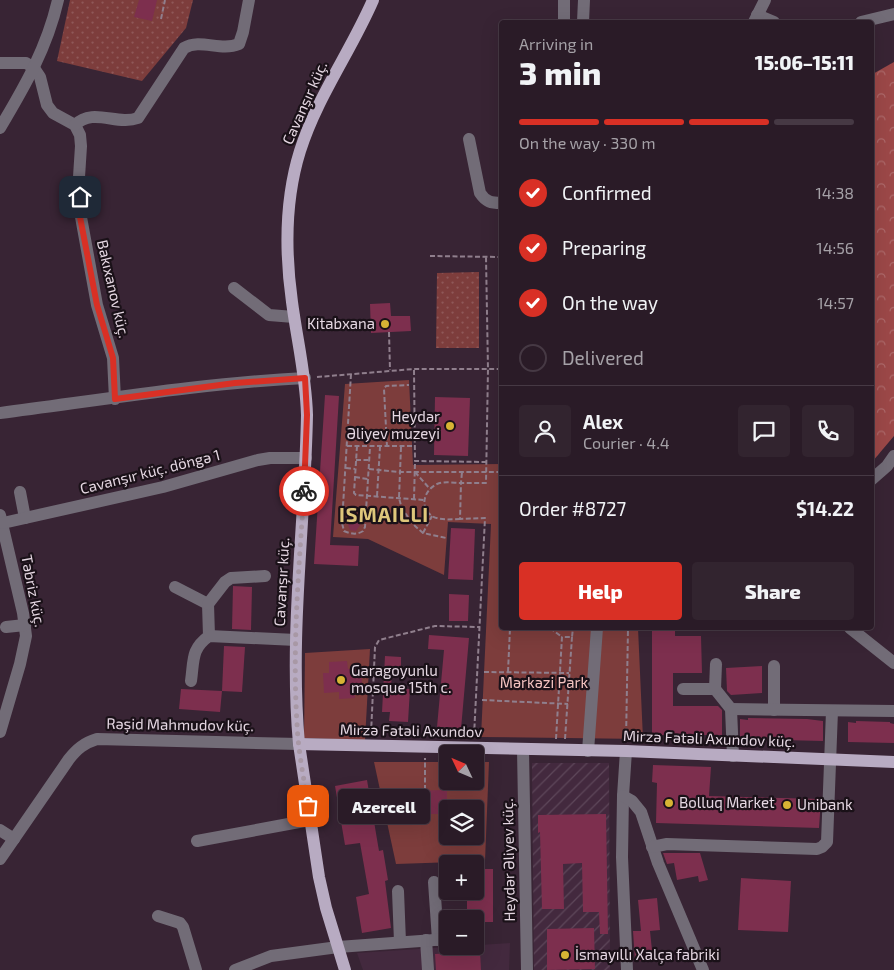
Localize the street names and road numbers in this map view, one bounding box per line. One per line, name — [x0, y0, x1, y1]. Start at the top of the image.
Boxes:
street label: Cavanşır küç. — [278, 58, 331, 147]
street label: Bakıxanov küç. — [93, 238, 134, 340]
street label: Cavanşır küç. döngə 1 — [78, 445, 222, 498]
street label: Cavanşır küç. — [270, 537, 293, 627]
street label: Təbriz küç. — [17, 553, 50, 629]
street label: Rəşid Mahmudov küç. — [106, 714, 254, 735]
street label: Mirzə Fətəli Axundov — [340, 720, 482, 740]
street label: Mirzə Fətəli Axundov küç. — [622, 726, 796, 751]
street label: Heydər Əliyev küç. — [498, 798, 519, 922]

